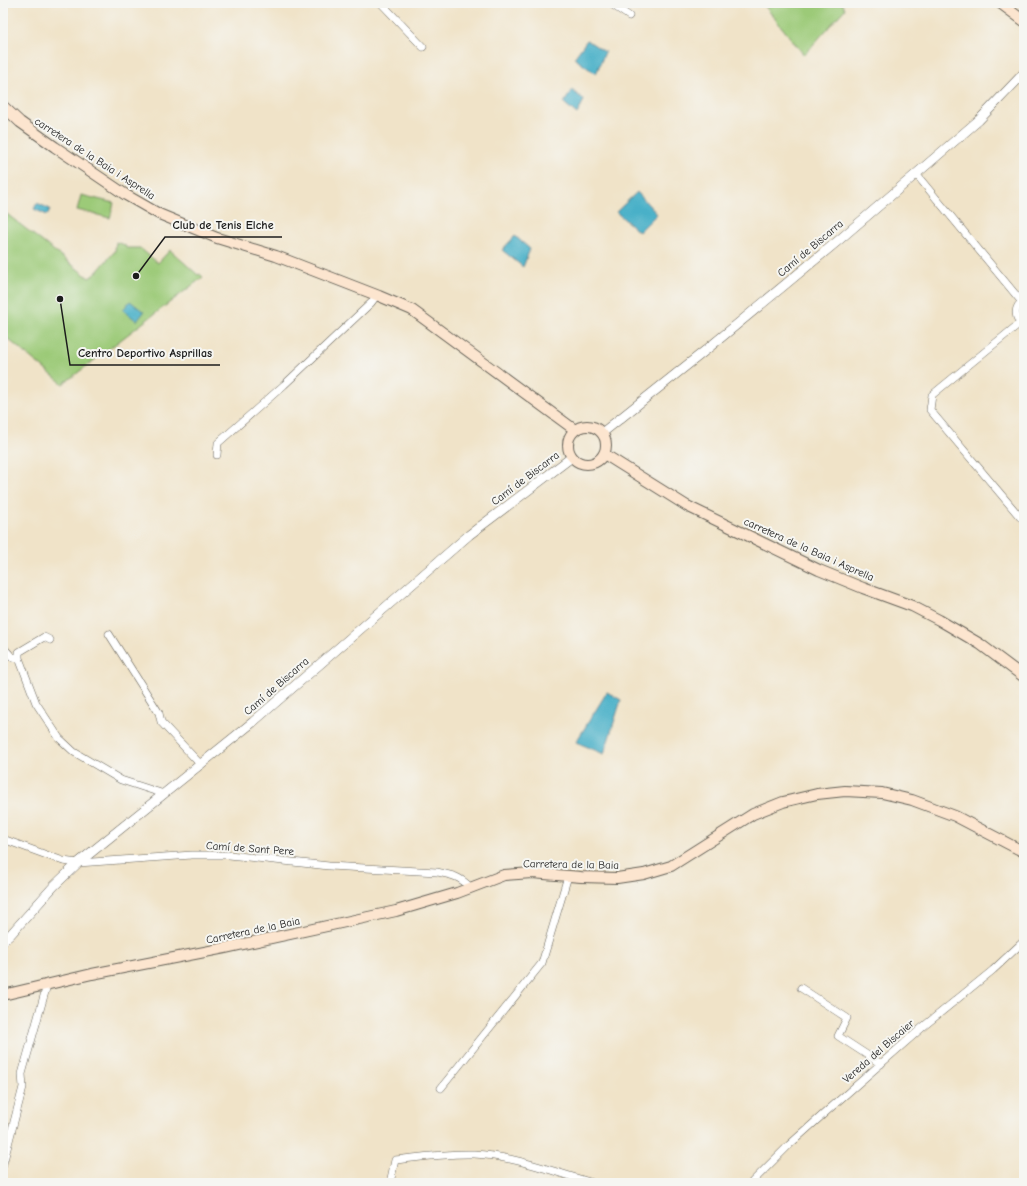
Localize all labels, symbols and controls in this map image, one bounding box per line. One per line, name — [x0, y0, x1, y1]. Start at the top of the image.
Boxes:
street label: carretera de la Baia i Asprella — [32, 115, 157, 202]
callout: Club de Tenis Elche — [165, 213, 282, 237]
street label: Camí de Biscarra — [775, 217, 846, 280]
text: Club de Tenis Elche — [172, 218, 274, 232]
callout: Centro Deportivo Asprillas — [70, 341, 220, 365]
text: Centro Deportivo Asprillas — [78, 346, 212, 360]
street label: Camí de Biscarra — [489, 449, 562, 508]
street label: carretera de la Baia i Asprella — [742, 515, 876, 584]
street label: Camí de Biscarra — [241, 655, 311, 718]
street label: Camí de Sant Pere — [205, 839, 295, 858]
street label: Carretera de la Baia — [523, 857, 619, 872]
street label: Carretera de la Baia — [205, 914, 301, 947]
street label: Vereda del Biscaier — [840, 1016, 917, 1086]

